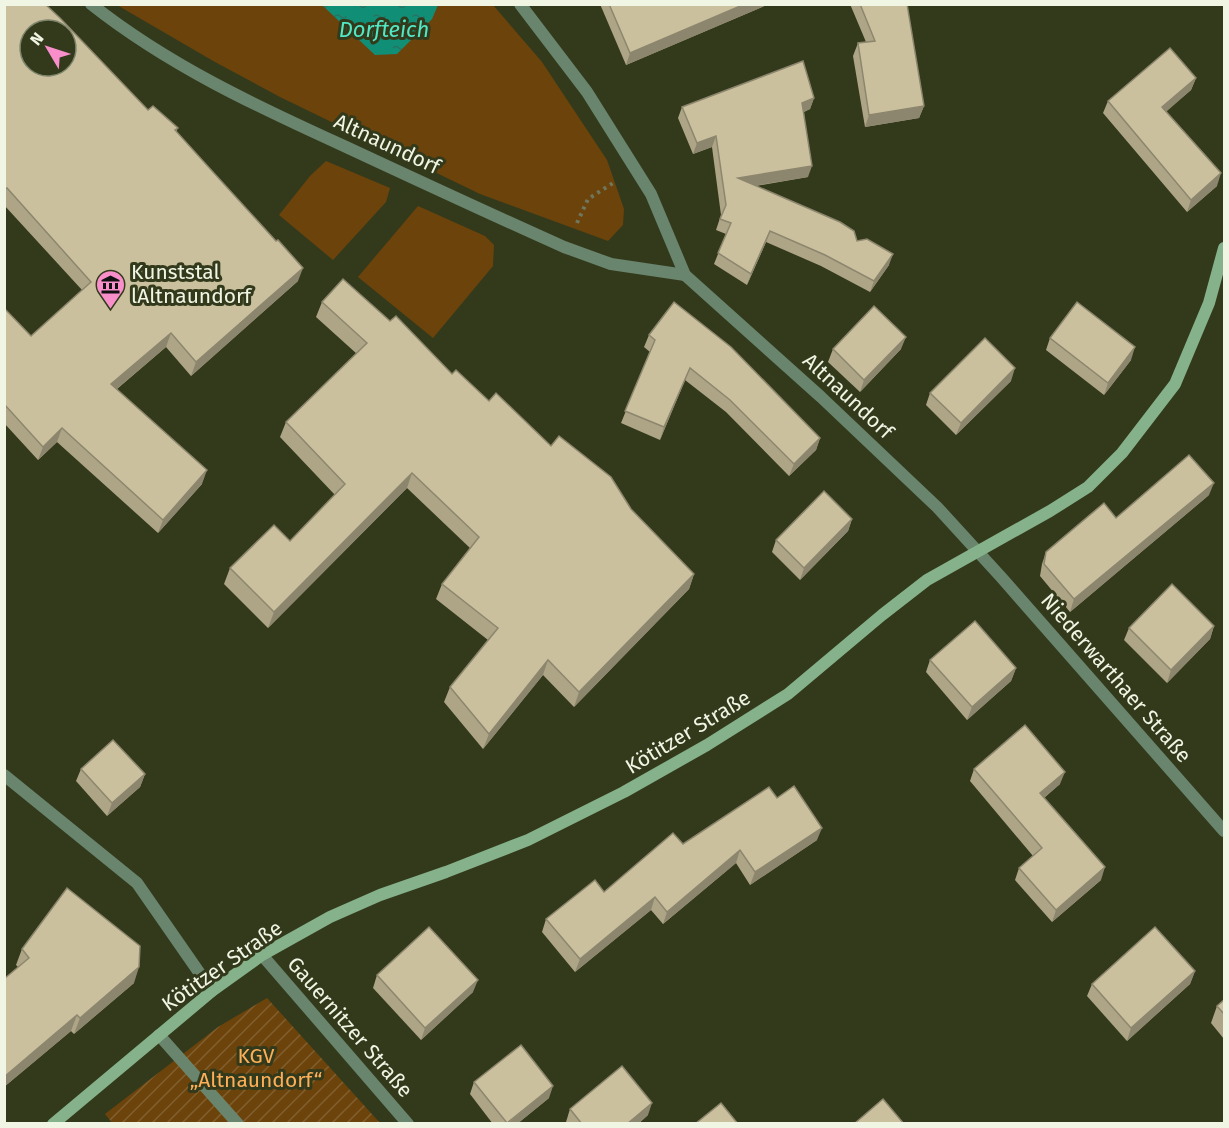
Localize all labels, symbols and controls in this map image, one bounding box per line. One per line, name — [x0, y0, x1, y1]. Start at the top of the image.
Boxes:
water label: Dorfteich — [339, 16, 429, 43]
north arrow — [18, 18, 78, 78]
text: N — [26, 29, 47, 49]
street label: Altnaundorf — [330, 108, 446, 181]
place label: Kunststal lAltnaundorf — [131, 259, 253, 309]
museum icon: Kunststal lAltnaundorf — [94, 268, 126, 310]
street label: Altnaundorf — [797, 348, 900, 446]
street label: Niederwarthaer Straße — [1035, 588, 1197, 768]
street label: Kötitzer Straße — [621, 684, 755, 780]
street label: Kötitzer Straße — [157, 915, 287, 1017]
street label: Gauernitzer Straße — [282, 951, 418, 1103]
park label: KGV „Altnaundorf“ — [190, 1043, 322, 1093]

